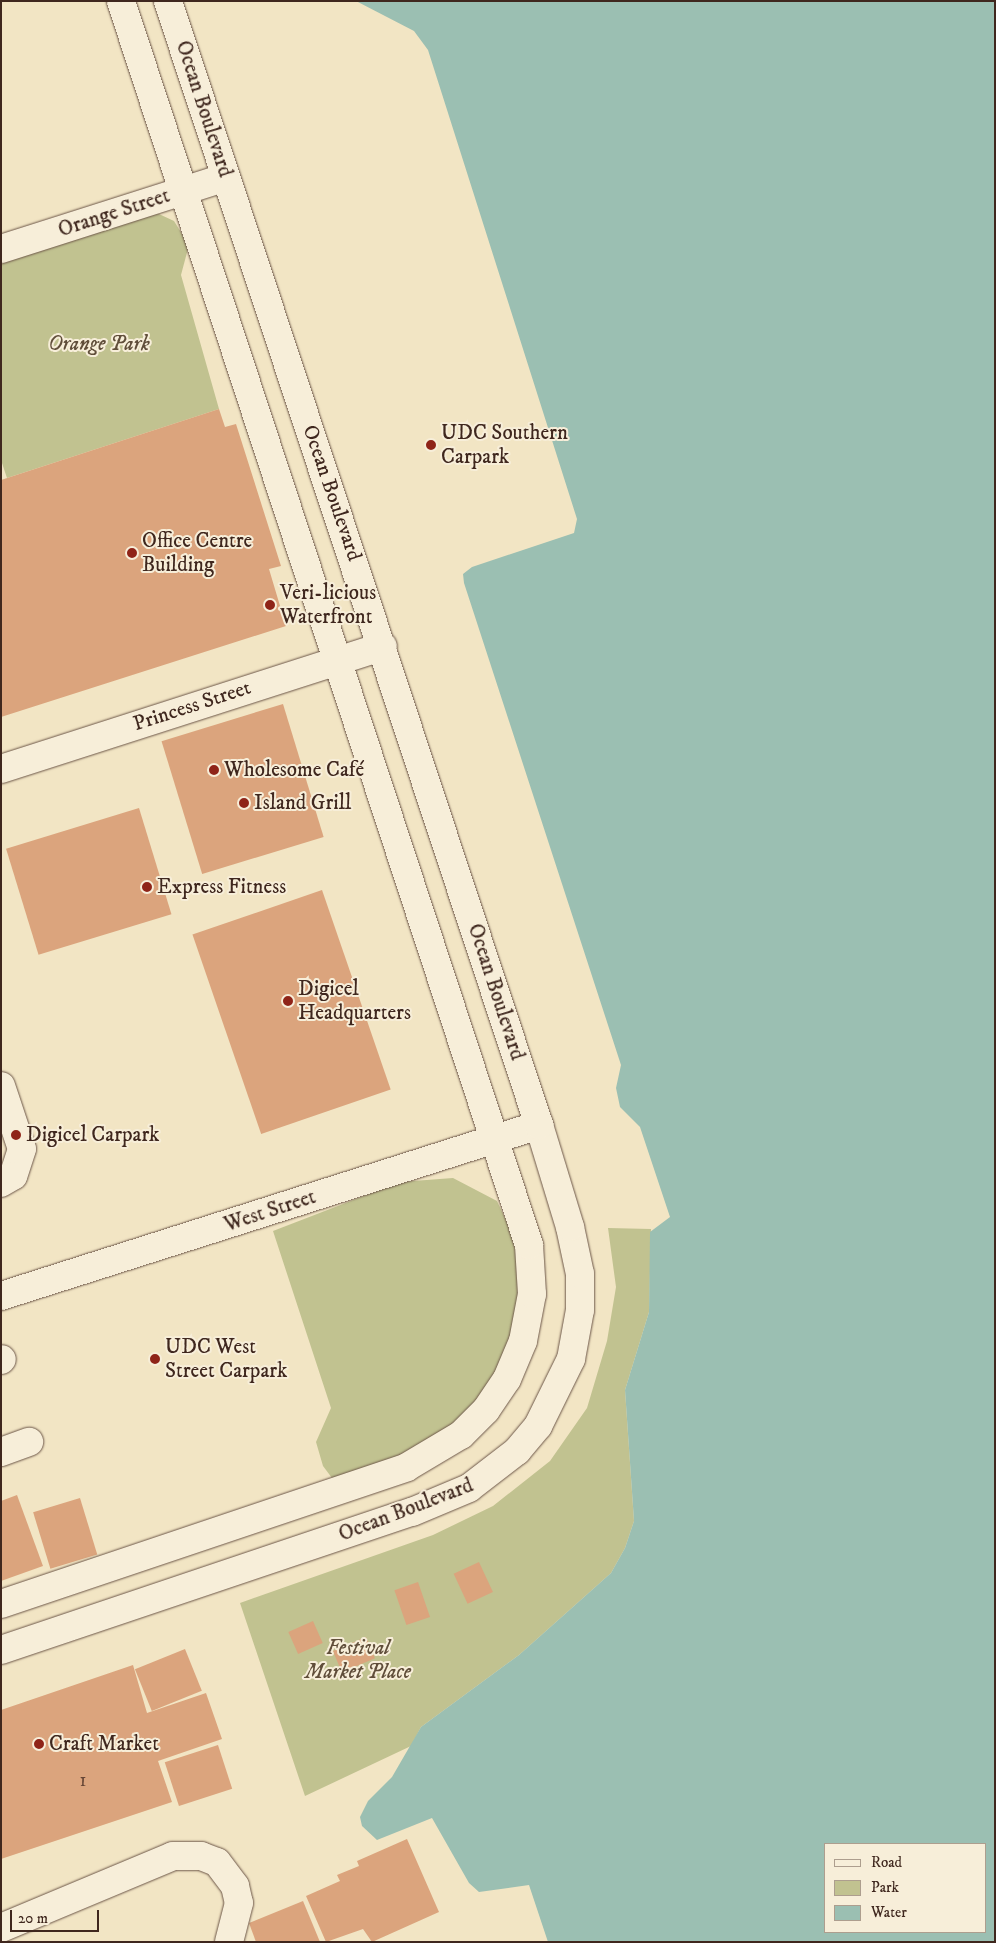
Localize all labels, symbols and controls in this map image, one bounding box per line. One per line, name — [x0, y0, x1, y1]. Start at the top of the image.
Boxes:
street label: Ocean Boulevard — [170, 38, 238, 180]
street label: Orange Street — [55, 183, 173, 243]
park label: Orange Park — [48, 331, 150, 357]
place label: UDC Southern Carpark — [441, 420, 568, 470]
street label: Ocean Boulevard — [297, 422, 367, 564]
marker: UDC Southern Carpark — [425, 439, 437, 451]
place label: Office Centre Building — [142, 528, 252, 578]
marker: Office Centre Building — [126, 547, 138, 559]
place label: Veri-licious Waterfront — [280, 580, 376, 630]
marker: Veri-licious Waterfront — [264, 599, 276, 611]
street label: Princess Street — [130, 675, 254, 737]
place label: Wholesome Café — [224, 757, 364, 783]
marker: Wholesome Café — [208, 764, 220, 776]
place label: Island Grill — [254, 790, 351, 816]
marker: Island Grill — [238, 797, 250, 809]
place label: Express Fitness — [157, 874, 286, 900]
marker: Express Fitness — [141, 881, 153, 893]
street label: Ocean Boulevard — [462, 921, 530, 1063]
place label: Digicel Headquarters — [298, 976, 411, 1026]
marker: Digicel Headquarters — [282, 995, 294, 1007]
place label: Digicel Carpark — [26, 1122, 160, 1148]
marker: Digicel Carpark — [10, 1129, 22, 1141]
street label: West Street — [221, 1184, 319, 1238]
place label: UDC West Street Carpark — [165, 1334, 287, 1384]
marker: UDC West Street Carpark — [149, 1353, 161, 1365]
street label: Ocean Boulevard — [335, 1473, 477, 1547]
park label: Festival Market Place — [305, 1635, 411, 1685]
place label: Craft Market — [49, 1731, 159, 1757]
marker: Craft Market — [33, 1738, 45, 1750]
house number: 1 — [80, 1770, 86, 1792]
legend — [824, 1843, 986, 1933]
text: Road — [871, 1853, 902, 1872]
text: Park — [871, 1878, 899, 1897]
scale bar — [12, 1900, 101, 1932]
text: Water — [871, 1903, 907, 1922]
text: 20 m — [18, 1909, 48, 1928]

